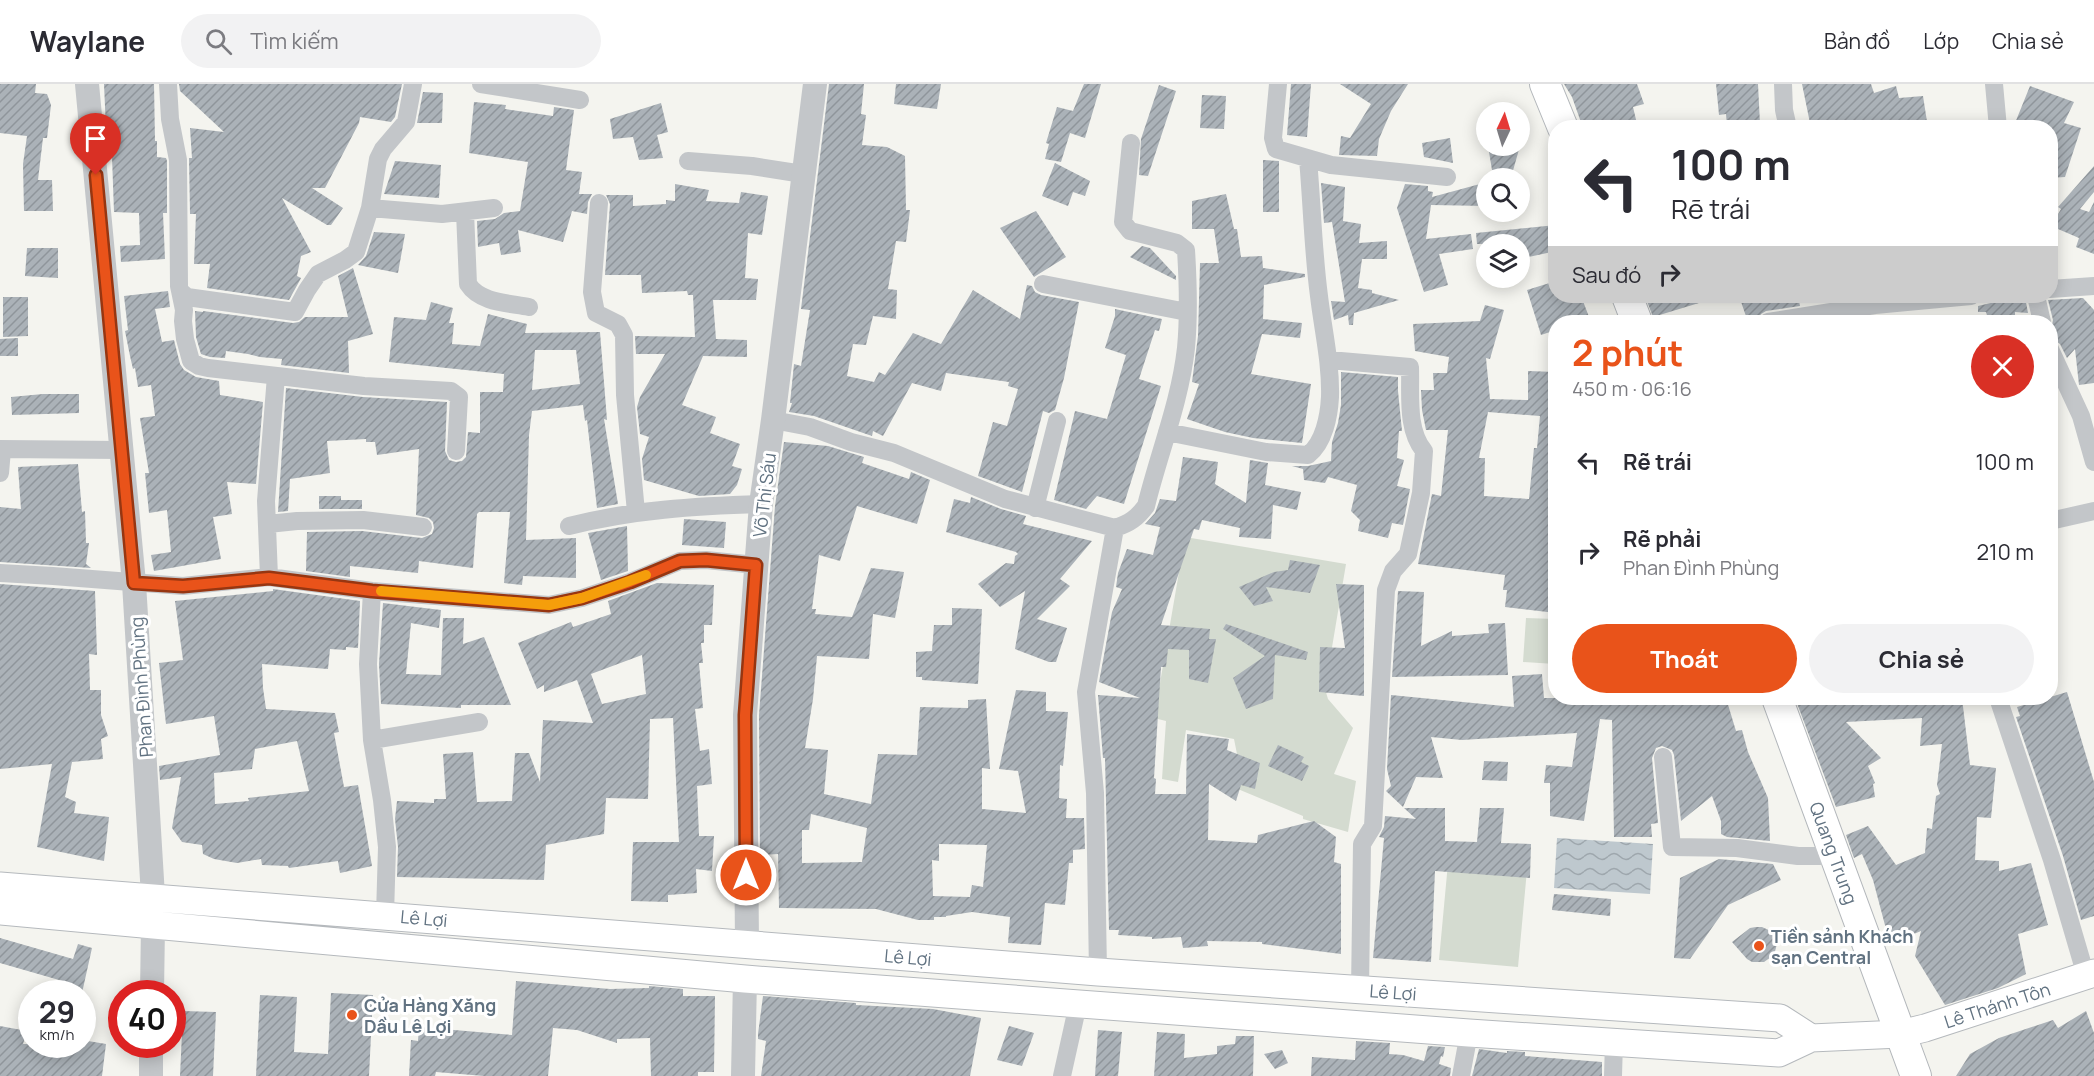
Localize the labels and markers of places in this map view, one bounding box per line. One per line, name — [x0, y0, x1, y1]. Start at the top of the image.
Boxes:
pin — [70, 113, 121, 175]
place label: Tiền sảnh Khách sạn Central — [1771, 924, 1914, 969]
marker: Tiền sảnh Khách sạn Central — [1752, 939, 1766, 953]
place label: Cửa Hàng Xăng Dầu Lê Lợi — [364, 993, 496, 1038]
marker: Cửa Hàng Xăng Dầu Lê Lợi — [345, 1008, 359, 1022]

